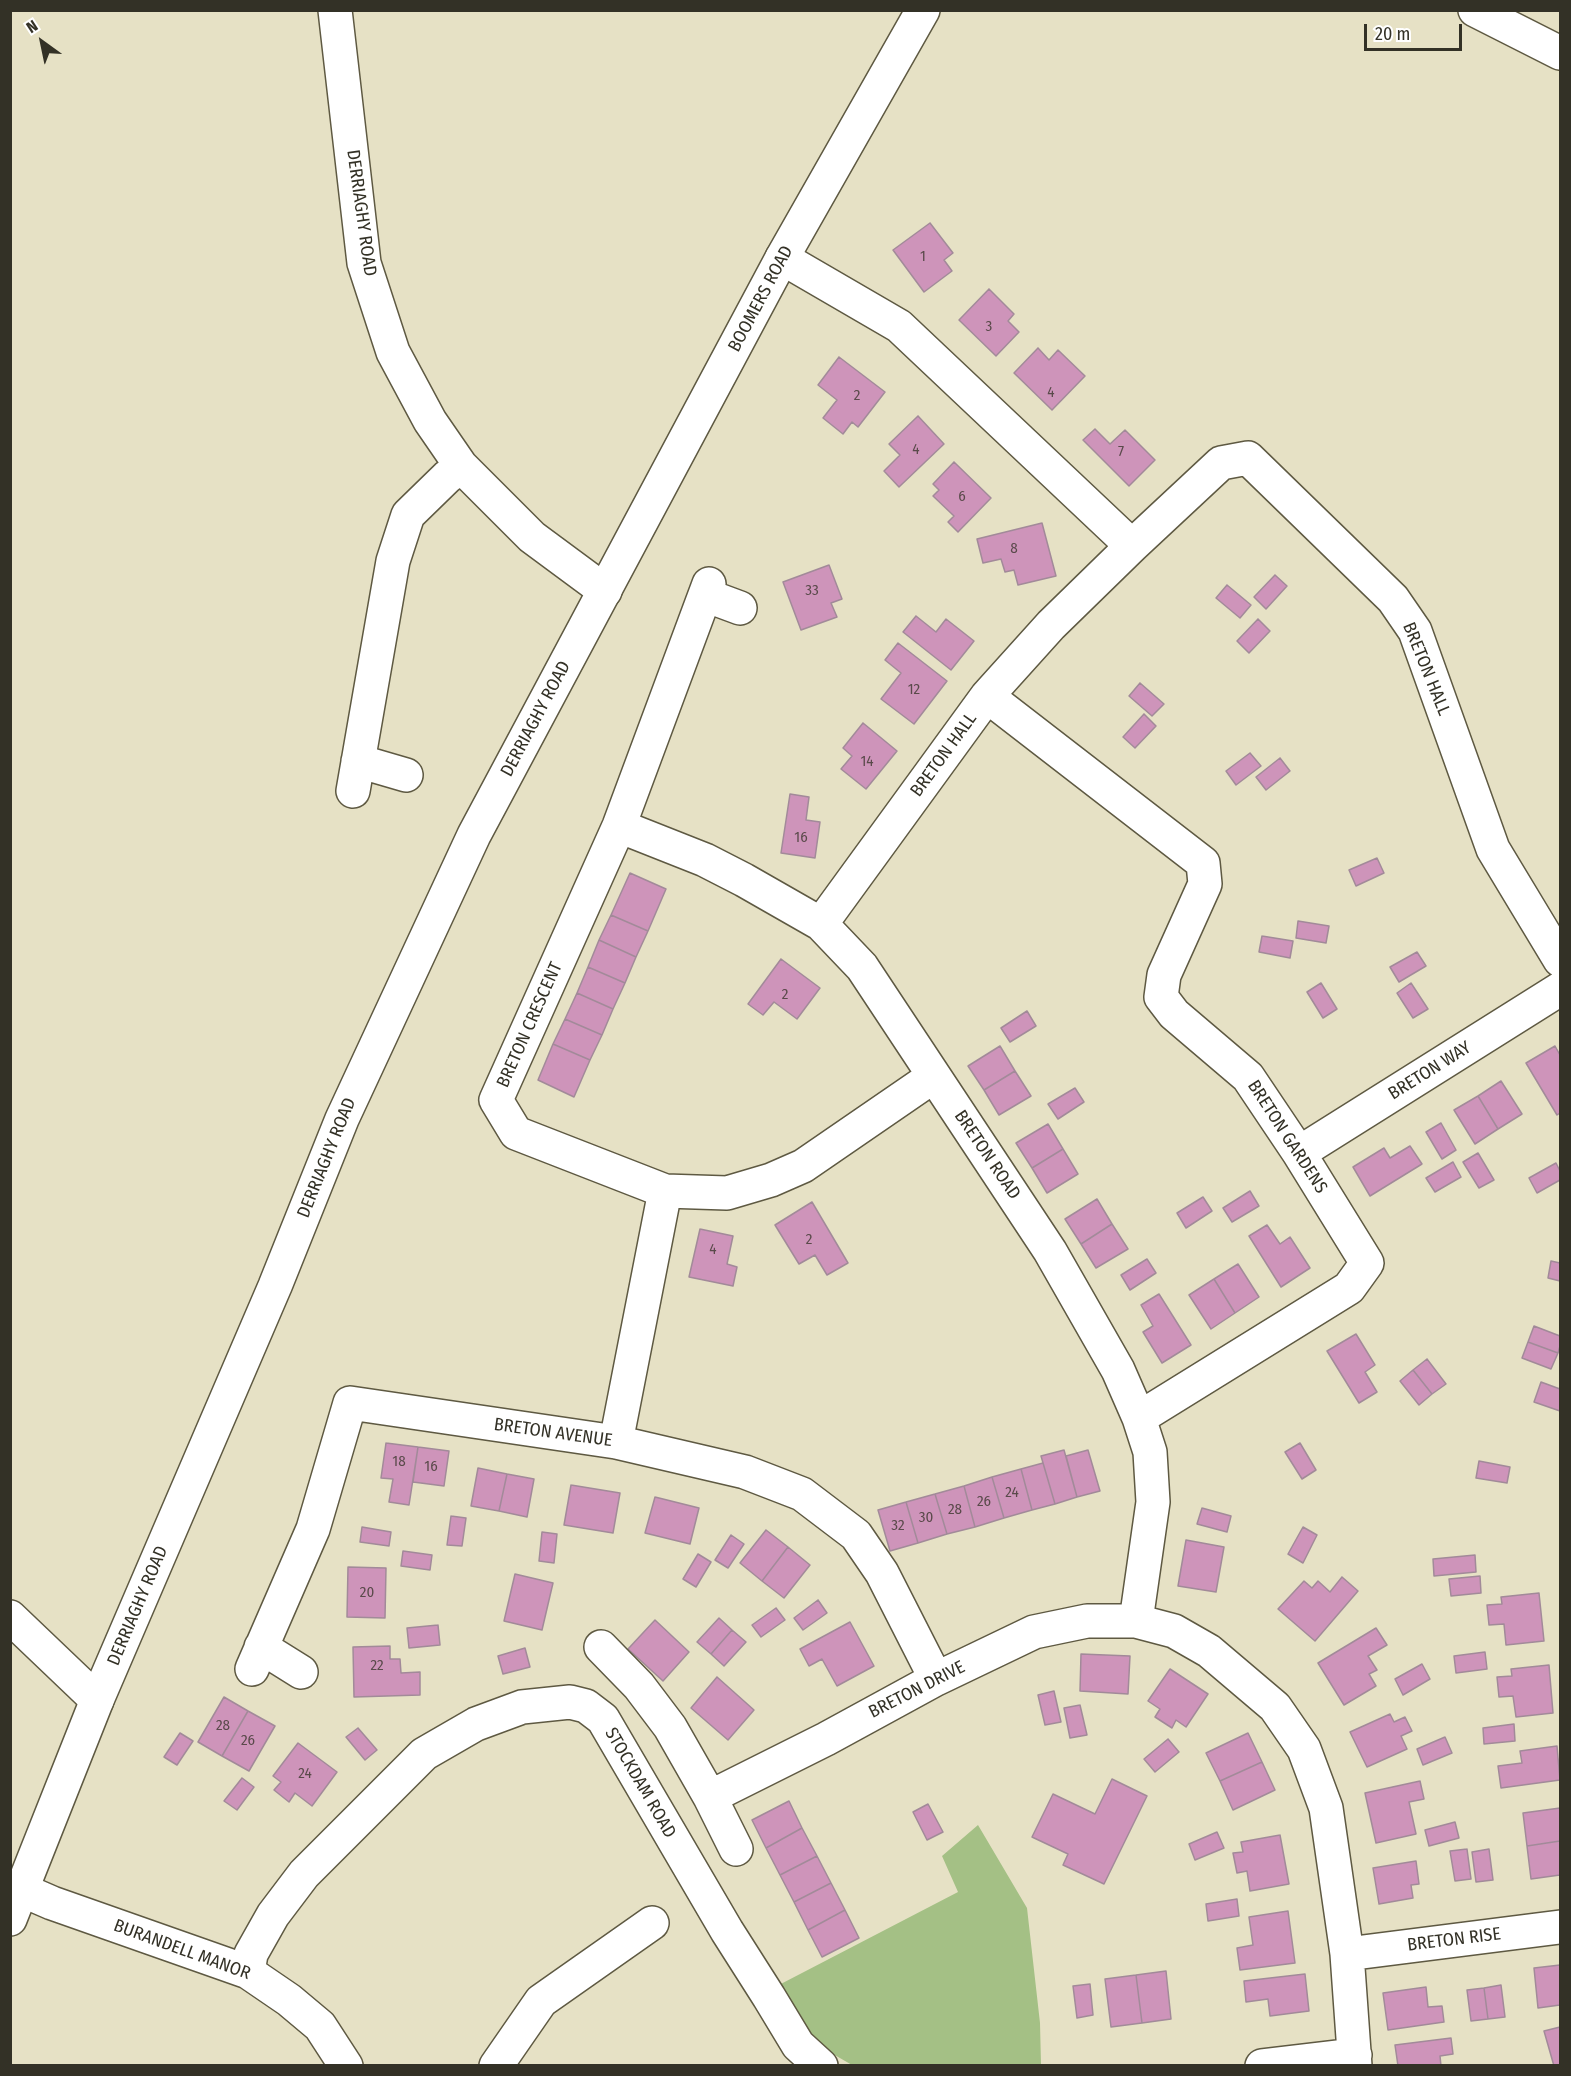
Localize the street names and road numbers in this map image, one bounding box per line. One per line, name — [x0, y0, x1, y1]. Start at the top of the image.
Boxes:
street label: DERRIAGHY ROAD — [341, 148, 381, 278]
street label: BOOMERS ROAD — [724, 242, 798, 356]
street label: BRETON HALL — [1398, 619, 1454, 719]
street label: DERRIAGHY ROAD — [497, 658, 575, 780]
street label: BRETON HALL — [906, 709, 982, 801]
street label: BRETON CRESCENT — [493, 959, 567, 1091]
street label: BRETON WAY — [1385, 1037, 1475, 1105]
street label: BRETON GARDENS — [1242, 1076, 1332, 1198]
street label: DERRIAGHY ROAD — [293, 1095, 361, 1221]
street label: BRETON ROAD — [949, 1106, 1025, 1204]
street label: BRETON AVENUE — [493, 1414, 613, 1452]
street label: DERRIAGHY ROAD — [103, 1543, 173, 1669]
street label: BRETON DRIVE — [865, 1657, 969, 1723]
street label: STOCKDAM ROAD — [600, 1724, 680, 1842]
street label: BURANDELL MANOR — [111, 1915, 253, 1985]
street label: BRETON RISE — [1406, 1924, 1502, 1956]

